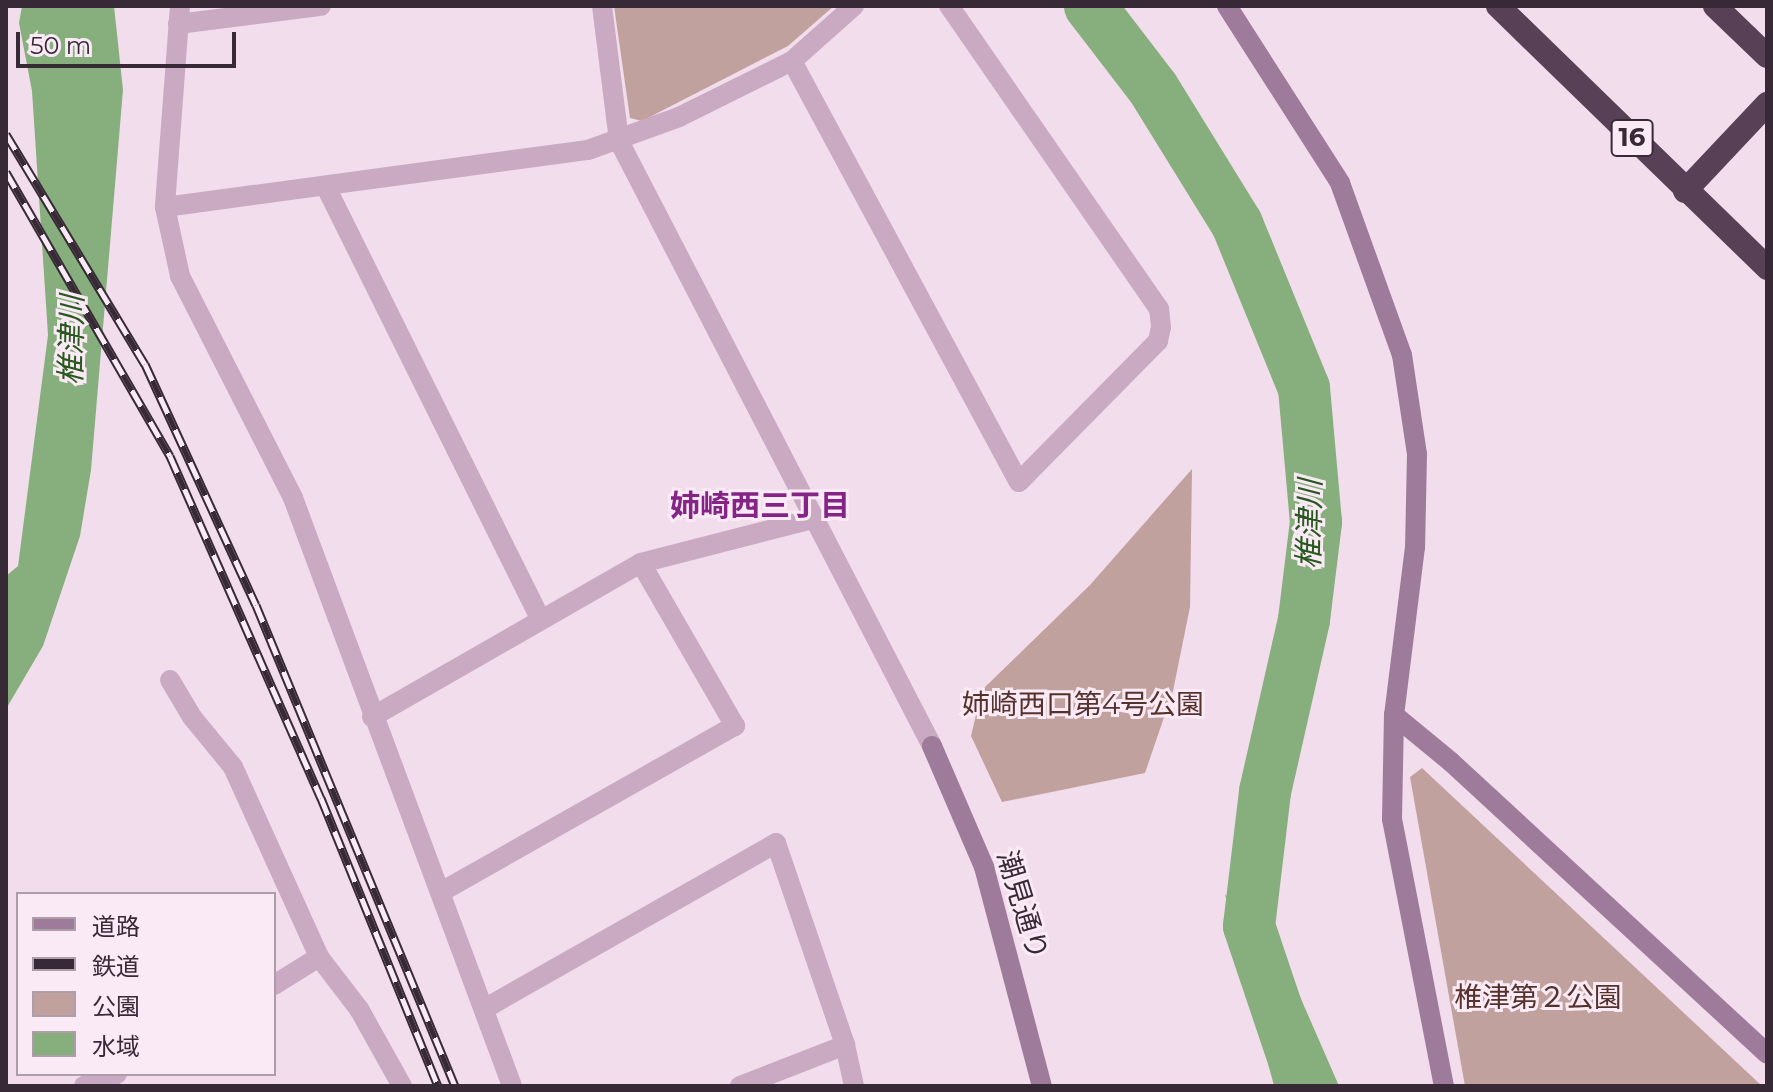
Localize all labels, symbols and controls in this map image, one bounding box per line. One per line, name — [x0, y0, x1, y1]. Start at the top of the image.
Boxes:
scale bar — [20, 16, 240, 66]
text: 50 m — [30, 31, 91, 60]
road number: 16 — [1610, 116, 1654, 160]
water label: 椎津川 — [53, 295, 91, 385]
water label: 椎津川 — [1291, 479, 1329, 569]
district label: 姉崎西三丁目 — [670, 488, 850, 524]
park label: 姉崎西口第4号公園 — [962, 687, 1204, 721]
street label: 潮見通り — [991, 847, 1055, 963]
legend — [16, 892, 276, 1076]
text: 道路 — [92, 912, 140, 941]
text: 鉄道 — [92, 952, 140, 981]
park label: 椎津第２公園 — [1454, 980, 1622, 1014]
text: 公園 — [92, 992, 140, 1021]
text: 水域 — [92, 1032, 140, 1061]

